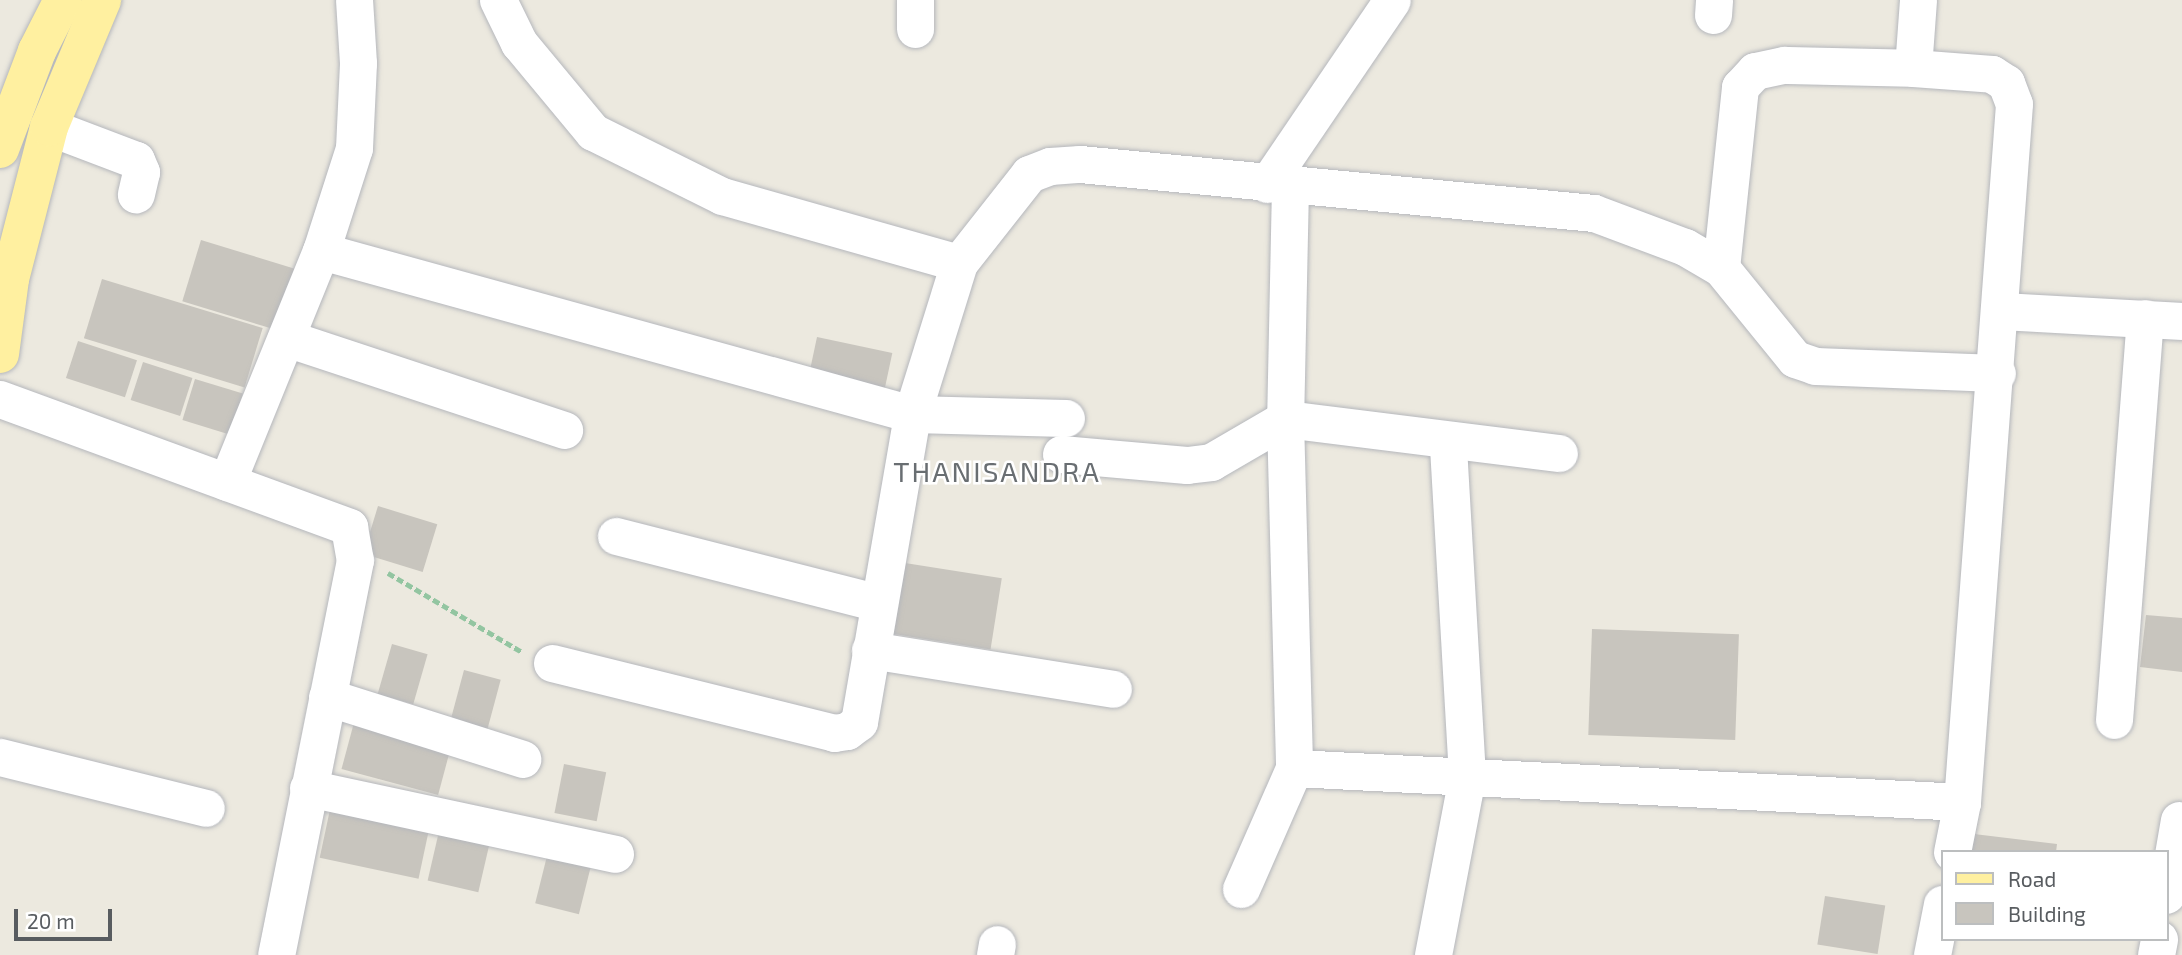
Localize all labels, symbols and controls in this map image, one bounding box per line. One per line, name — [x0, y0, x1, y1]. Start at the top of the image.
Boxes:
district label: THANISANDRA — [895, 454, 1099, 488]
legend — [1940, 850, 2168, 941]
text: Road — [2008, 866, 2056, 891]
scale bar — [18, 895, 116, 939]
text: Building — [2008, 901, 2086, 926]
text: 20 m — [27, 908, 75, 933]

